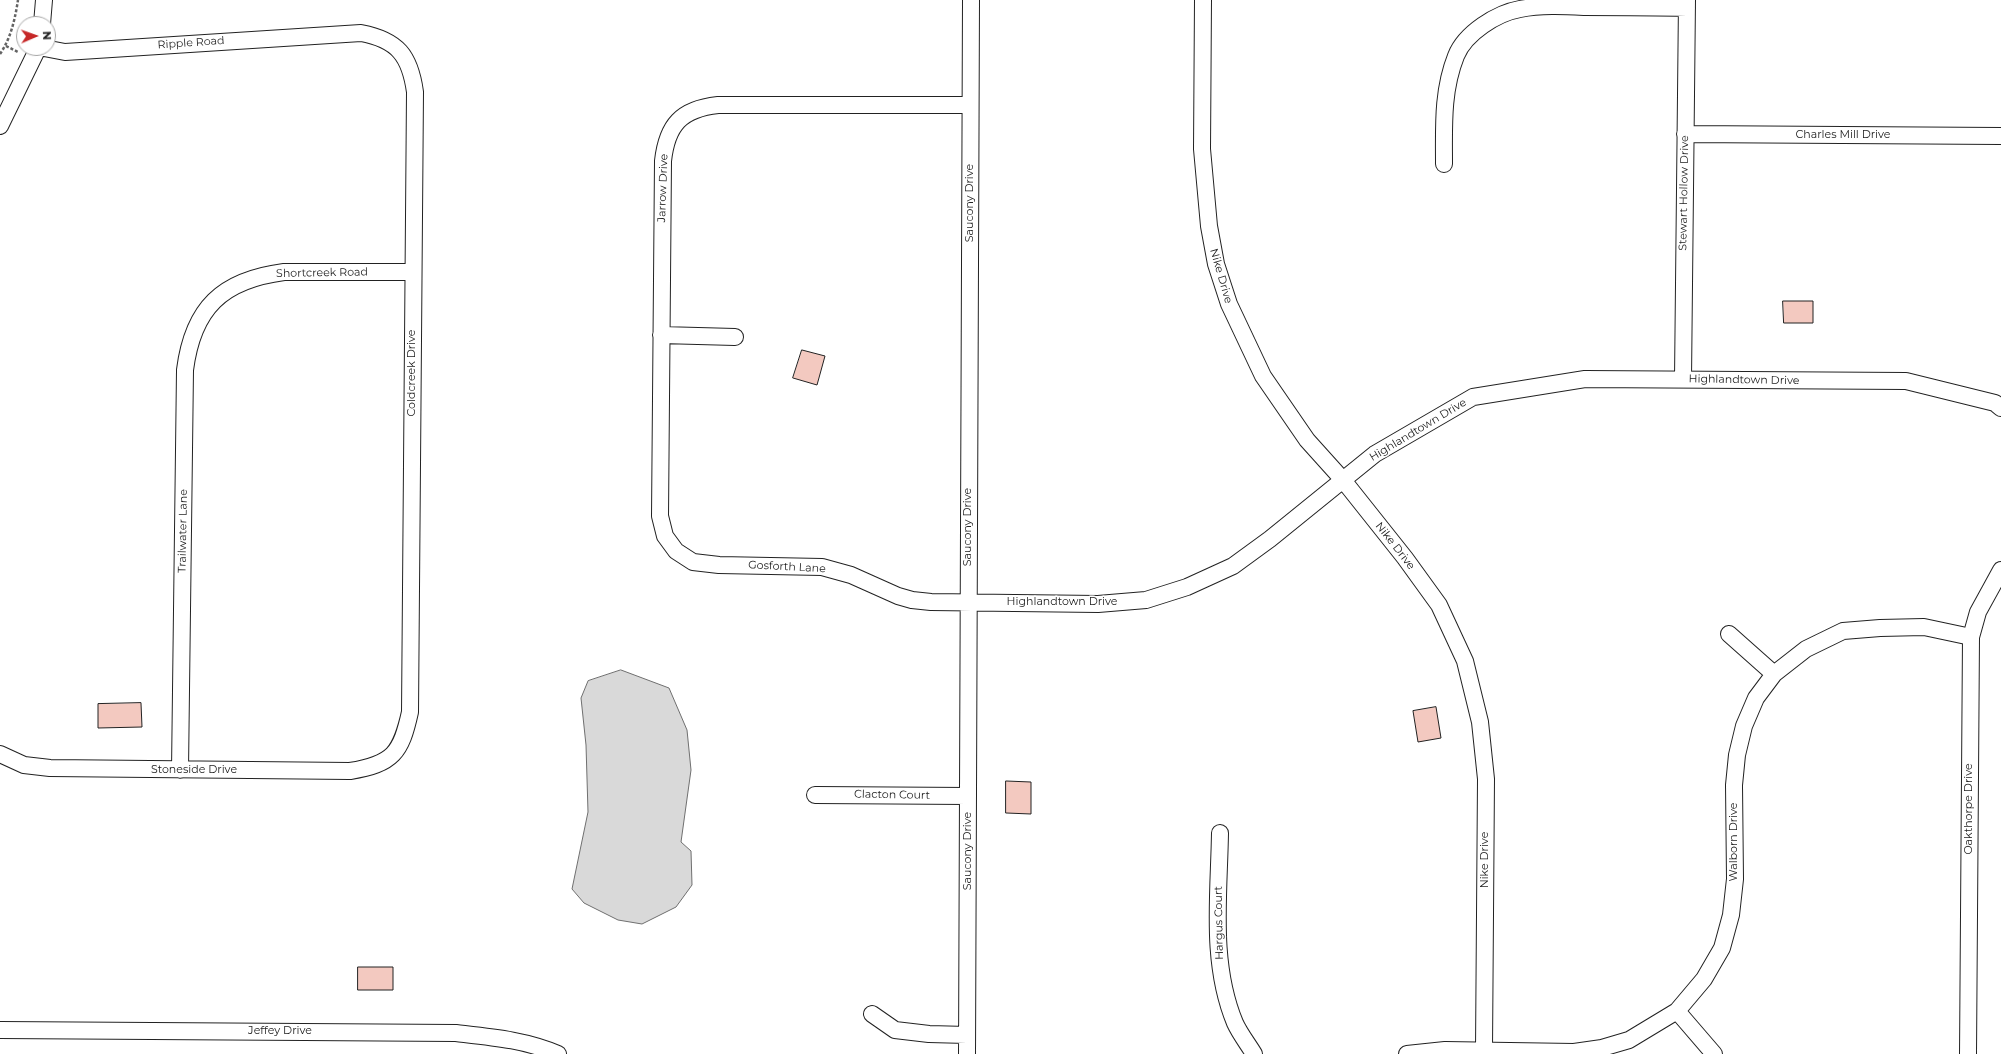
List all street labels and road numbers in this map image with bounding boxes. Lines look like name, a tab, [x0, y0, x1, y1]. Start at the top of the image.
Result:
street label: Ripple Road	[157, 34, 225, 52]
street label: Charles Mill Drive	[1796, 128, 1890, 142]
street label: Stewart Hollow Drive	[1676, 135, 1692, 251]
street label: Jarrow Drive	[655, 153, 671, 223]
street label: Saucony Drive	[963, 164, 977, 242]
street label: Nike Drive	[1207, 247, 1235, 305]
street label: Shortcreek Road	[276, 266, 368, 280]
street label: Coldcreek Drive	[405, 330, 419, 416]
street label: Highlandtown Drive	[1688, 372, 1800, 388]
street label: Highlandtown Drive	[1367, 396, 1469, 464]
street label: Saucony Drive	[961, 488, 975, 566]
street label: Trailwater Lane	[176, 489, 190, 573]
street label: Nike Drive	[1372, 520, 1418, 572]
street label: Gosforth Lane	[748, 558, 826, 576]
street label: Highlandtown Drive	[1007, 595, 1117, 609]
street label: Stoneside Drive	[151, 763, 237, 777]
street label: Oakthorpe Drive	[1962, 763, 1976, 855]
street label: Clacton Court	[854, 788, 930, 802]
street label: Walborn Drive	[1727, 803, 1741, 881]
street label: Saucony Drive	[961, 812, 975, 890]
street label: Nike Drive	[1478, 832, 1492, 888]
street label: Hargus Court	[1212, 886, 1226, 960]
street label: Jeffey Drive	[248, 1024, 312, 1038]

